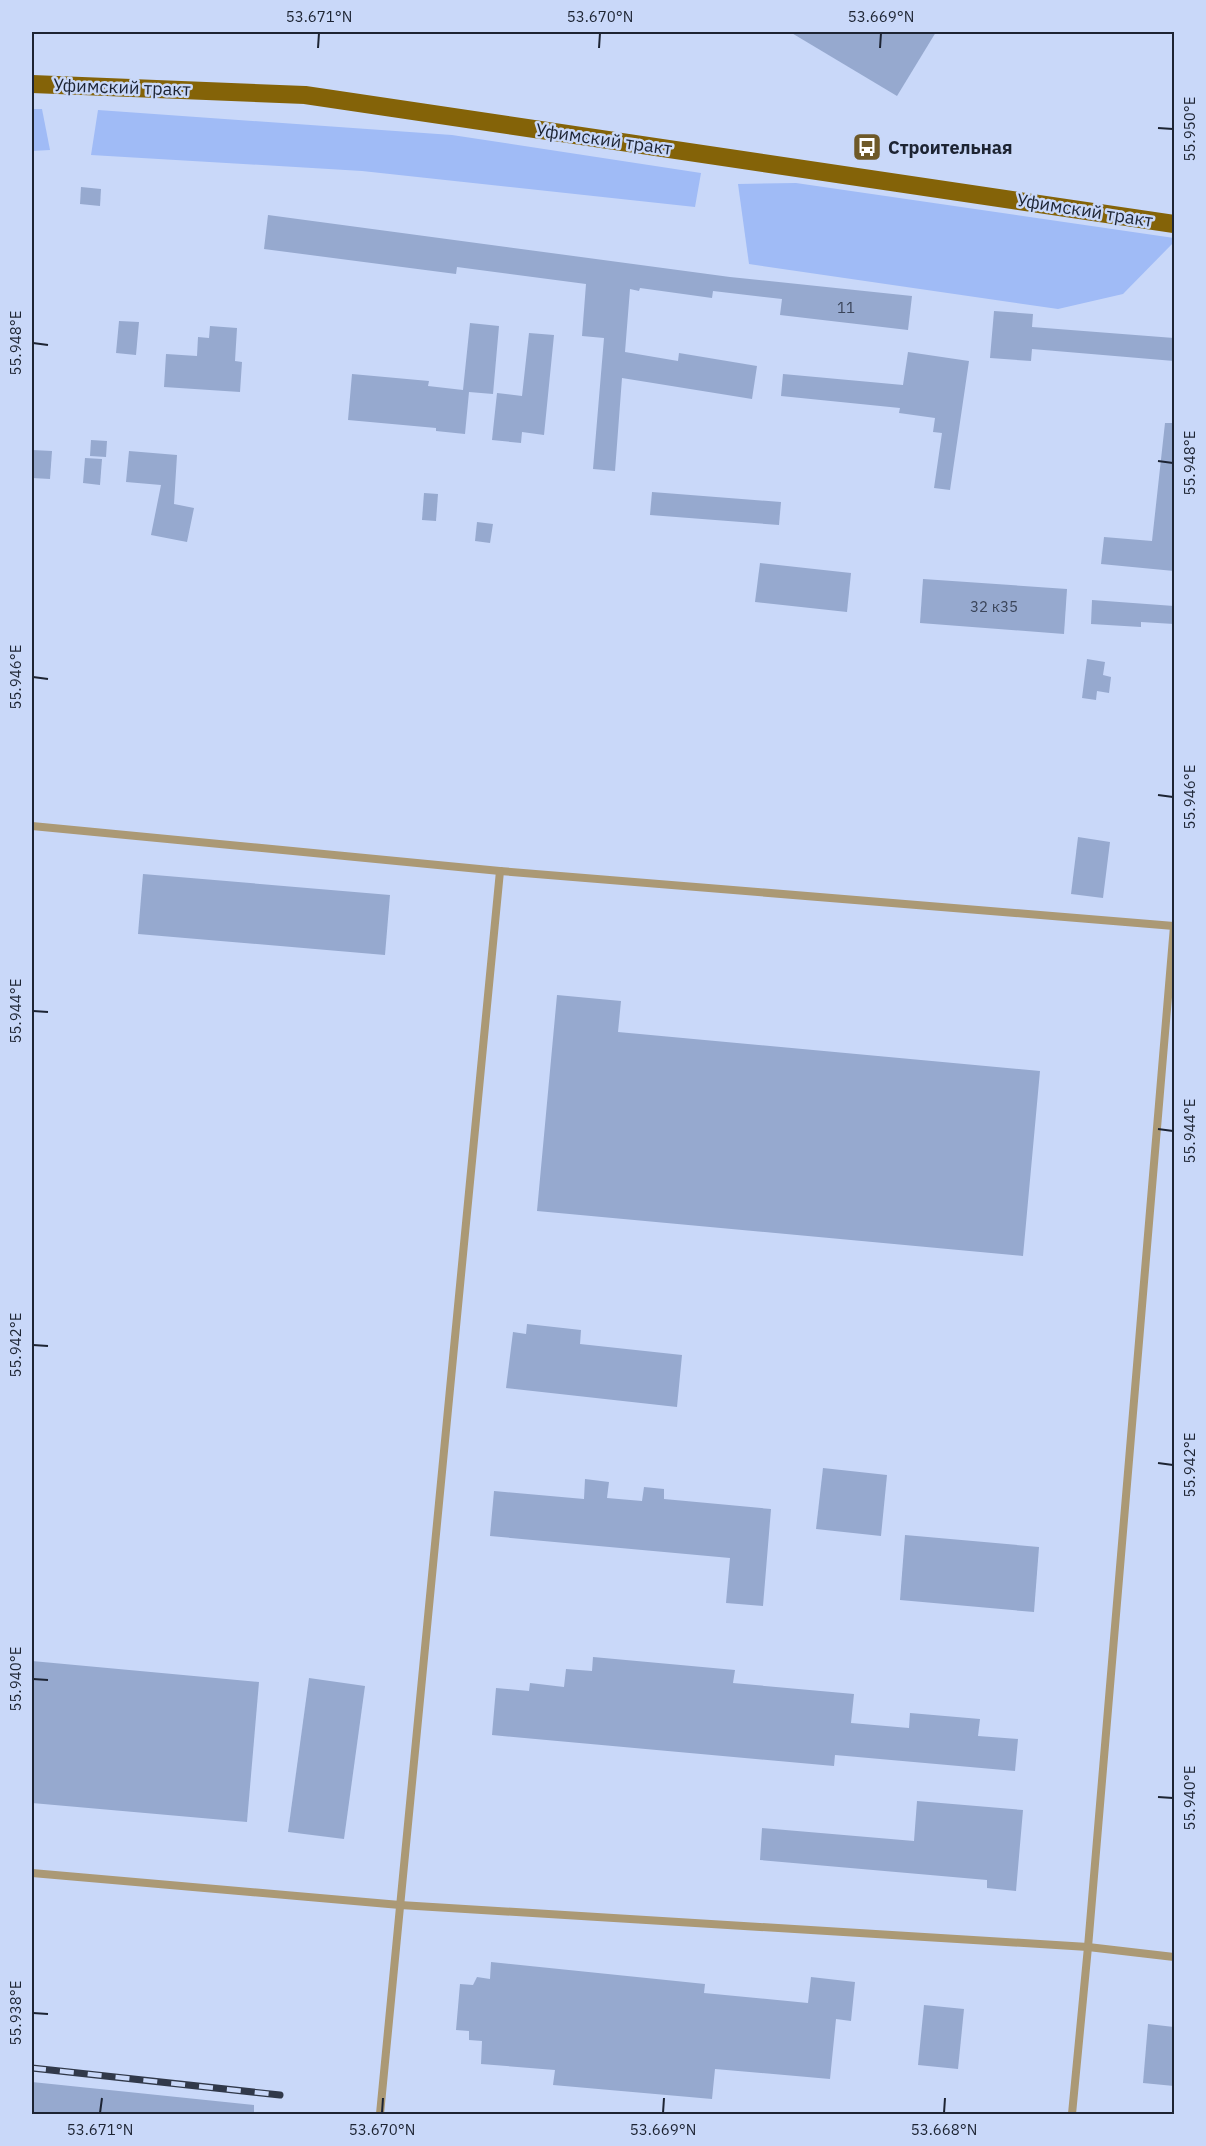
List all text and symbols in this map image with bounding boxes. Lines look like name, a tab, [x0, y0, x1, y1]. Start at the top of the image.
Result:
text: 53.671°N	[286, 7, 352, 26]
text: 53.670°N	[567, 7, 633, 26]
text: 53.669°N	[848, 7, 914, 26]
street label: Уфимский тракт	[53, 73, 192, 101]
text: 55.950°E	[1180, 97, 1199, 161]
street label: Уфимский тракт	[534, 118, 674, 160]
bus stop icon: Строительная	[851, 131, 883, 163]
place label: Строительная	[888, 136, 1012, 159]
street label: Уфимский тракт	[1015, 188, 1155, 232]
house number: 11	[837, 298, 855, 317]
text: 55.948°E	[6, 311, 25, 375]
text: 55.948°E	[1180, 431, 1199, 495]
house number: 32 к35	[970, 597, 1018, 616]
text: 55.946°E	[6, 645, 25, 709]
text: 55.946°E	[1180, 765, 1199, 829]
text: 55.944°E	[6, 979, 25, 1043]
text: 55.944°E	[1180, 1099, 1199, 1163]
text: 55.942°E	[6, 1313, 25, 1377]
text: 55.942°E	[1180, 1433, 1199, 1497]
text: 55.940°E	[6, 1647, 25, 1711]
text: 55.940°E	[1180, 1766, 1199, 1830]
text: 55.938°E	[6, 1981, 25, 2045]
text: 53.671°N	[67, 2120, 133, 2139]
text: 53.670°N	[349, 2120, 415, 2139]
text: 53.669°N	[630, 2120, 696, 2139]
text: 53.668°N	[911, 2120, 977, 2139]

